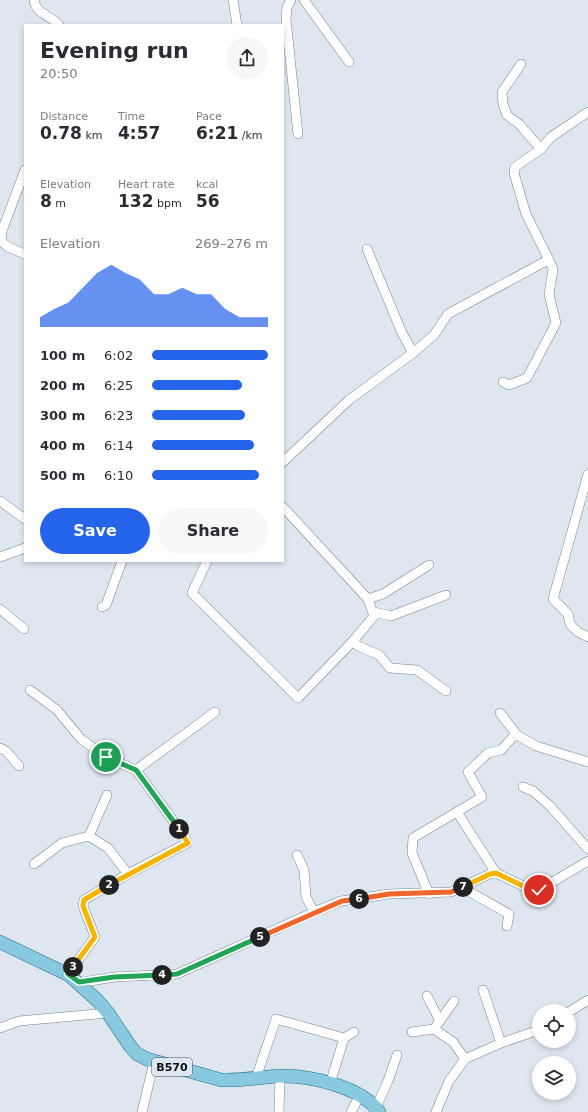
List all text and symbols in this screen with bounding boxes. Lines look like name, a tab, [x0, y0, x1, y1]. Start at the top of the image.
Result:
button: share	[226, 37, 268, 79]
text: Evening run	[40, 38, 189, 63]
text: 20:50	[40, 66, 77, 81]
text: Distance	[40, 110, 88, 123]
text: Time	[118, 110, 145, 123]
text: Pace	[196, 110, 222, 123]
text: 0.78	[40, 123, 82, 143]
text: 4:57	[118, 123, 160, 143]
text: 6:21	[196, 123, 238, 143]
text: km	[82, 129, 103, 142]
text: /km	[238, 129, 263, 142]
text: Elevation	[40, 178, 91, 191]
text: Heart rate	[118, 178, 174, 191]
text: kcal	[196, 178, 218, 191]
text: 8	[40, 191, 52, 211]
text: 132	[118, 191, 154, 211]
text: 56	[196, 191, 220, 211]
text: m	[52, 197, 66, 210]
text: bpm	[154, 197, 182, 210]
text: Elevation	[40, 236, 100, 251]
text: 269–276 m	[195, 236, 268, 251]
text: 100 m	[40, 348, 85, 363]
text: 6:02	[104, 348, 133, 363]
text: 200 m	[40, 378, 85, 393]
text: 6:25	[104, 378, 133, 393]
text: 300 m	[40, 408, 85, 423]
text: 6:23	[104, 408, 133, 423]
text: 400 m	[40, 438, 85, 453]
text: 6:14	[104, 438, 133, 453]
text: 500 m	[40, 468, 85, 483]
text: 6:10	[104, 468, 133, 483]
button: Save	[40, 508, 150, 554]
button: Share	[158, 508, 268, 554]
pin	[89, 740, 123, 774]
icon: arrive	[95, 746, 117, 768]
pin: 1	[169, 819, 189, 839]
text: 1	[175, 822, 183, 835]
pin	[522, 873, 556, 907]
pin: 2	[99, 875, 119, 895]
pin: 7	[453, 877, 473, 897]
text: 2	[105, 878, 113, 891]
icon: check	[528, 879, 550, 901]
text: 7	[459, 880, 467, 893]
pin: 6	[349, 889, 369, 909]
text: 6	[355, 892, 363, 905]
pin: 5	[250, 927, 270, 947]
text: 5	[256, 930, 264, 943]
pin: 3	[63, 957, 83, 977]
text: 3	[69, 960, 77, 973]
pin: 4	[152, 965, 172, 985]
text: 4	[158, 968, 166, 981]
map controls	[532, 1004, 576, 1100]
button: locate	[532, 1004, 576, 1048]
button: layers	[532, 1056, 576, 1100]
road number: B570	[152, 1058, 192, 1076]

